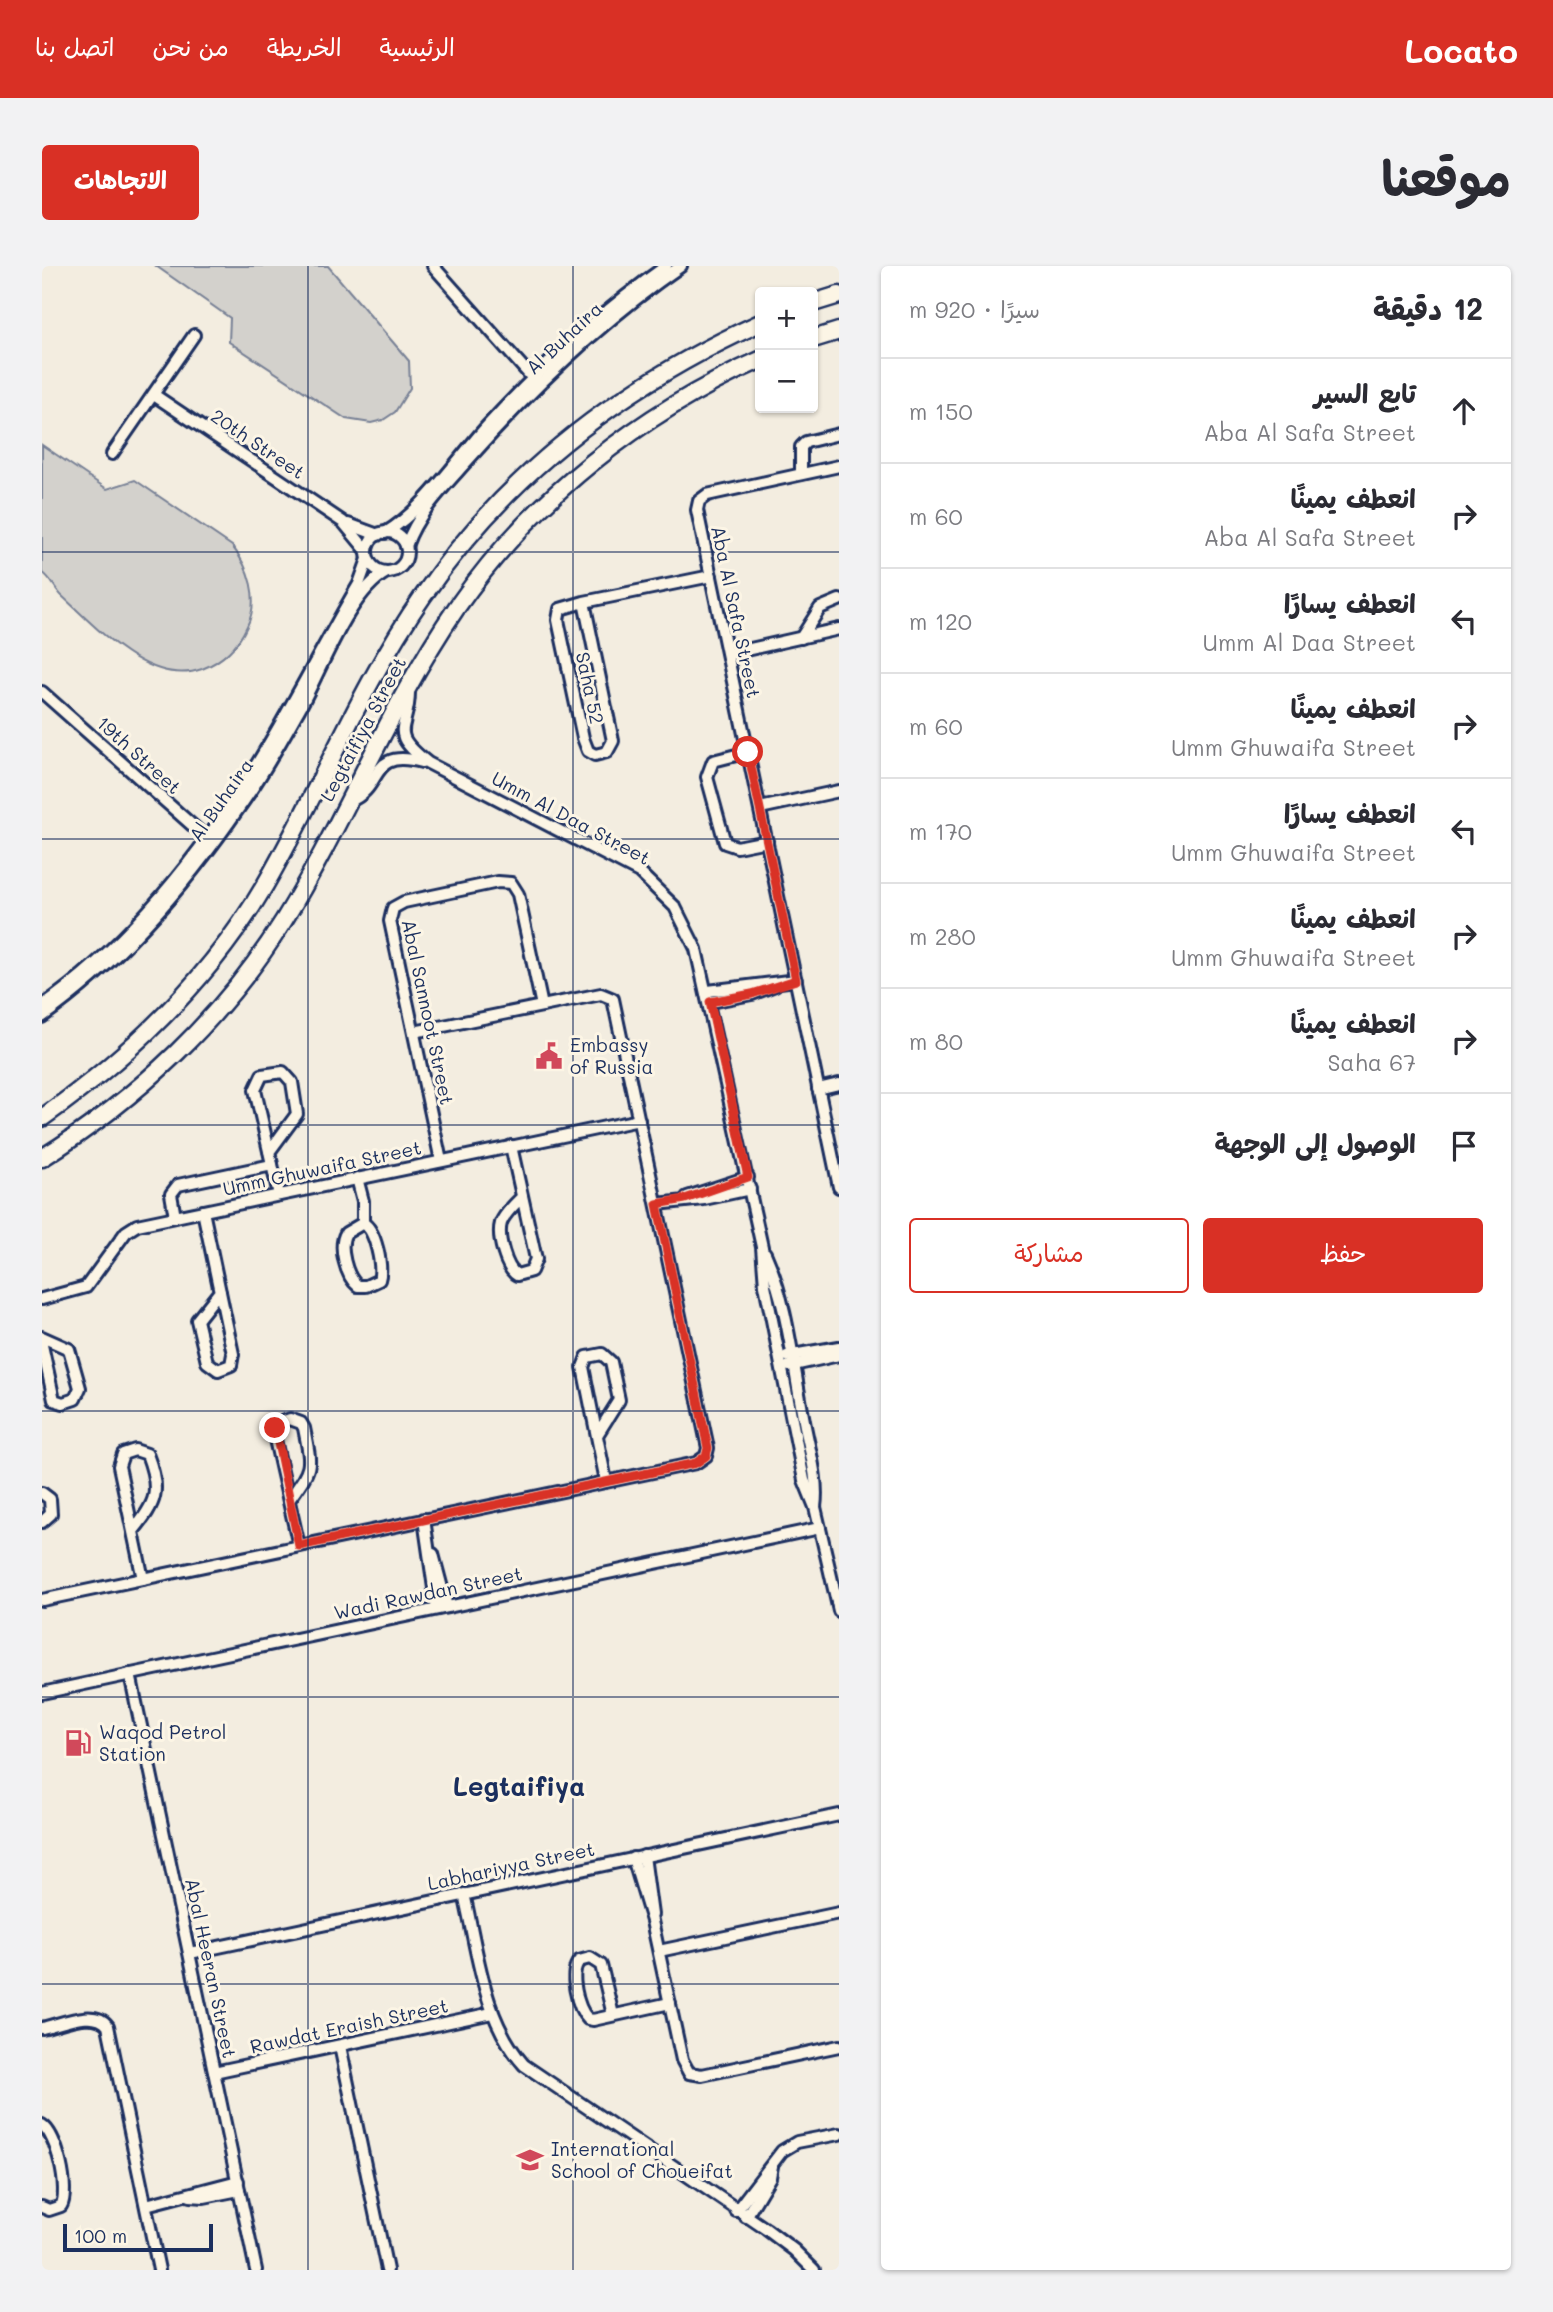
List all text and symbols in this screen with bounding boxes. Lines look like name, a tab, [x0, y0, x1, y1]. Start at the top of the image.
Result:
text: Locato	[1404, 28, 1518, 71]
text: اتصل بنا	[35, 31, 114, 62]
text: من نحن	[152, 31, 229, 62]
text: الخريطة	[267, 31, 342, 62]
text: الرئيسية	[380, 31, 455, 62]
button: الاتجاهات	[42, 145, 199, 220]
text: موقعنا	[1381, 145, 1511, 208]
map controls	[755, 287, 818, 413]
button: +	[755, 287, 818, 350]
text: 12 دقيقة	[1373, 288, 1483, 328]
text: سيرًا · 920 m	[909, 294, 1040, 324]
street label: Al Buhaira	[520, 296, 607, 379]
button: −	[755, 350, 818, 413]
text: تابع السير	[1314, 376, 1416, 410]
icon: ahead	[1445, 392, 1483, 430]
text: 150 m	[909, 396, 973, 426]
street label: 20th Street	[207, 403, 310, 484]
text: Aba Al Safa Street	[1204, 417, 1416, 447]
text: انعطف يمينًا	[1291, 481, 1416, 515]
icon: right	[1445, 497, 1483, 535]
text: 60 m	[909, 501, 963, 531]
text: Aba Al Safa Street	[1204, 522, 1416, 552]
street label: Aba Al Safa Street	[706, 523, 767, 700]
text: انعطف يسارًا	[1284, 586, 1416, 620]
icon: left	[1445, 602, 1483, 640]
text: 120 m	[909, 606, 972, 636]
text: Umm Al Daa Street	[1203, 627, 1416, 657]
street label: Saha 52	[571, 650, 610, 726]
street label: Legtaifiya Street	[314, 652, 411, 805]
text: انعطف يمينًا	[1291, 691, 1416, 725]
icon: right	[1445, 707, 1483, 745]
street label: 19th Street	[92, 710, 187, 799]
text: 60 m	[909, 711, 963, 741]
text: Umm Ghuwaifa Street	[1171, 732, 1416, 762]
route start	[732, 736, 763, 767]
street label: Al Buhaira	[183, 753, 258, 846]
street label: Umm Al Daa Street	[488, 765, 655, 870]
text: انعطف يسارًا	[1284, 796, 1416, 830]
icon: left	[1445, 812, 1483, 850]
text: 170 m	[909, 816, 972, 846]
text: Umm Ghuwaifa Street	[1171, 837, 1416, 867]
text: انعطف يمينًا	[1291, 901, 1416, 935]
street label: Abal Sannoot Street	[397, 917, 460, 1107]
icon: right	[1445, 917, 1483, 955]
text: 280 m	[909, 921, 976, 951]
text: Umm Ghuwaifa Street	[1171, 942, 1416, 972]
text: انعطف يمينًا	[1291, 1006, 1416, 1040]
icon: right	[1445, 1022, 1483, 1060]
text: 80 m	[909, 1026, 963, 1056]
place label: Embassy of Russia	[570, 1032, 653, 1079]
public building icon: Embassy of Russia	[534, 1041, 564, 1071]
text: Saha 67	[1327, 1047, 1416, 1077]
text: الوصول إلى الوجهة	[1214, 1126, 1416, 1160]
icon: arrive	[1445, 1127, 1483, 1165]
street label: Umm Ghuwaifa Street	[220, 1134, 423, 1201]
button: مشاركة	[909, 1218, 1189, 1293]
button: حفظ	[1203, 1218, 1483, 1293]
route end	[259, 1412, 290, 1443]
street label: Wadi Rawdan Street	[331, 1560, 524, 1625]
place label: Waqod Petrol Station	[99, 1719, 226, 1766]
fuel station icon: Waqod Petrol Station	[63, 1728, 93, 1758]
district label: Legtaifiya	[453, 1769, 585, 1803]
street label: Labhariyya Street	[425, 1836, 597, 1895]
street label: Abal Heeran Street	[180, 1876, 243, 2060]
street label: Rawdat Eraish Street	[248, 1992, 450, 2059]
place label: International School of Choueifat	[551, 2136, 733, 2183]
school or university icon: International School of Choueifat	[515, 2145, 545, 2175]
scale bar	[63, 2221, 214, 2253]
text: 100 m	[74, 2223, 127, 2248]

